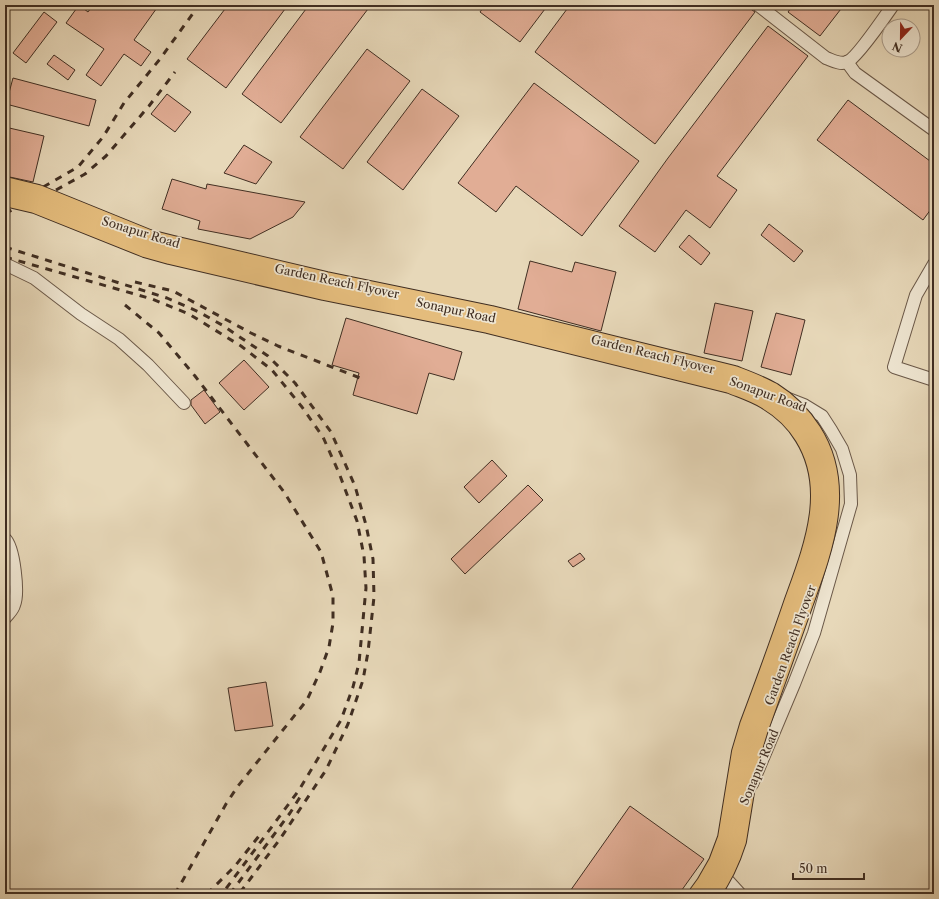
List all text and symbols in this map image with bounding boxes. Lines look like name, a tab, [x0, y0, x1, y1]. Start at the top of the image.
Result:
north arrow	[881, 18, 921, 58]
text: N	[890, 39, 904, 56]
street label: Sonapur Road	[100, 213, 183, 251]
street label: Garden Reach Flyover	[273, 260, 401, 302]
street label: Sonapur Road	[415, 294, 498, 326]
street label: Garden Reach Flyover	[590, 331, 716, 377]
street label: Sonapur Road	[727, 373, 809, 415]
street label: Garden Reach Flyover	[761, 583, 819, 707]
street label: Sonapur Road	[736, 726, 782, 807]
scale bar	[793, 855, 864, 881]
text: 50 m	[799, 861, 828, 876]

